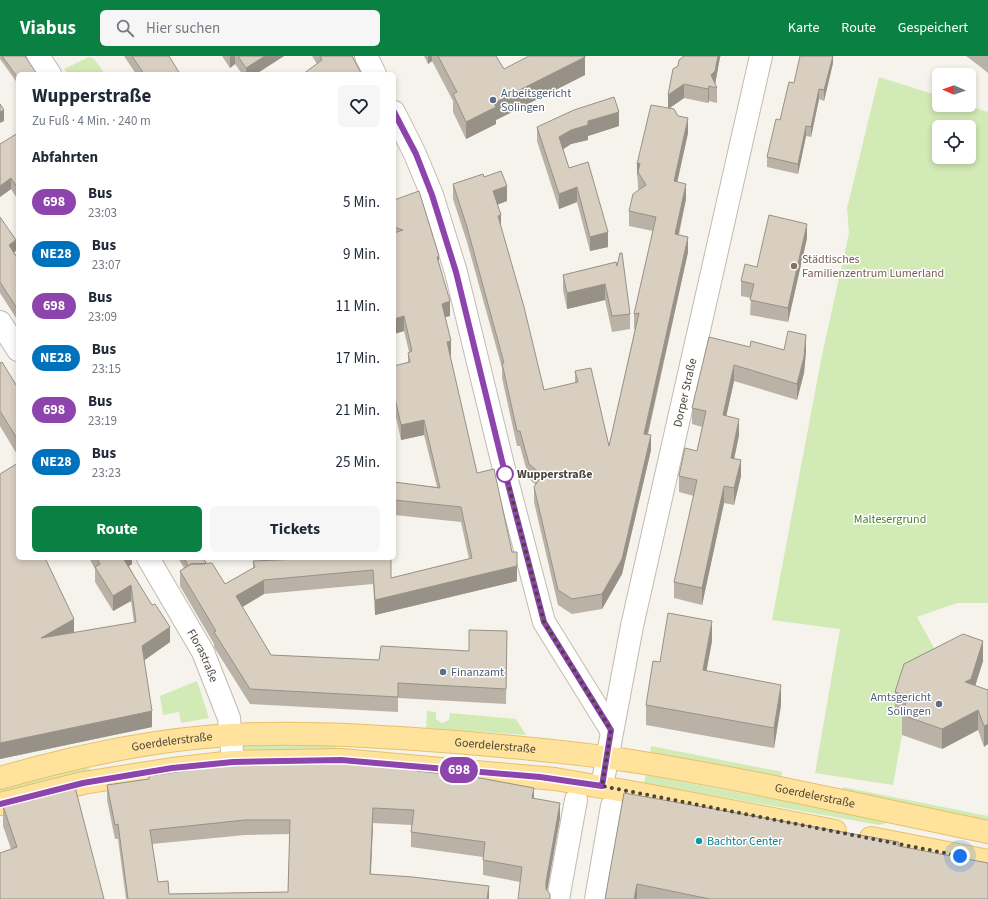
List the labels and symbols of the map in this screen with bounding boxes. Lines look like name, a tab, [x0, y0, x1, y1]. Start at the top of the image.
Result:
north arrow	[932, 68, 976, 112]
place label: Arbeitsgericht Solingen	[501, 85, 571, 116]
marker: Arbeitsgericht Solingen	[488, 95, 498, 105]
place label: Städtisches Familienzentrum Lumerland	[802, 251, 944, 282]
marker: Städtisches Familienzentrum Lumerland	[789, 261, 799, 271]
street label: Dorper Straße	[669, 356, 701, 429]
marker: Wupperstraße	[496, 465, 514, 483]
place label: Wupperstraße	[517, 466, 592, 483]
park label: Maltesergrund	[854, 511, 926, 528]
street label: Florastraße	[183, 626, 223, 685]
place label: Finanzamt	[451, 664, 504, 681]
marker: Finanzamt	[438, 667, 448, 677]
place label: Amtsgericht Solingen	[871, 689, 931, 720]
marker: Amtsgericht Solingen	[934, 699, 944, 709]
street label: Goerdelerstraße	[130, 728, 213, 755]
street label: Goerdelerstraße	[454, 734, 537, 758]
line badge: 698	[436, 757, 482, 783]
street label: Goerdelerstraße	[773, 779, 857, 812]
place label: Bachtor Center	[707, 833, 783, 850]
marker: Bachtor Center	[694, 836, 704, 846]
your location	[950, 846, 970, 866]

